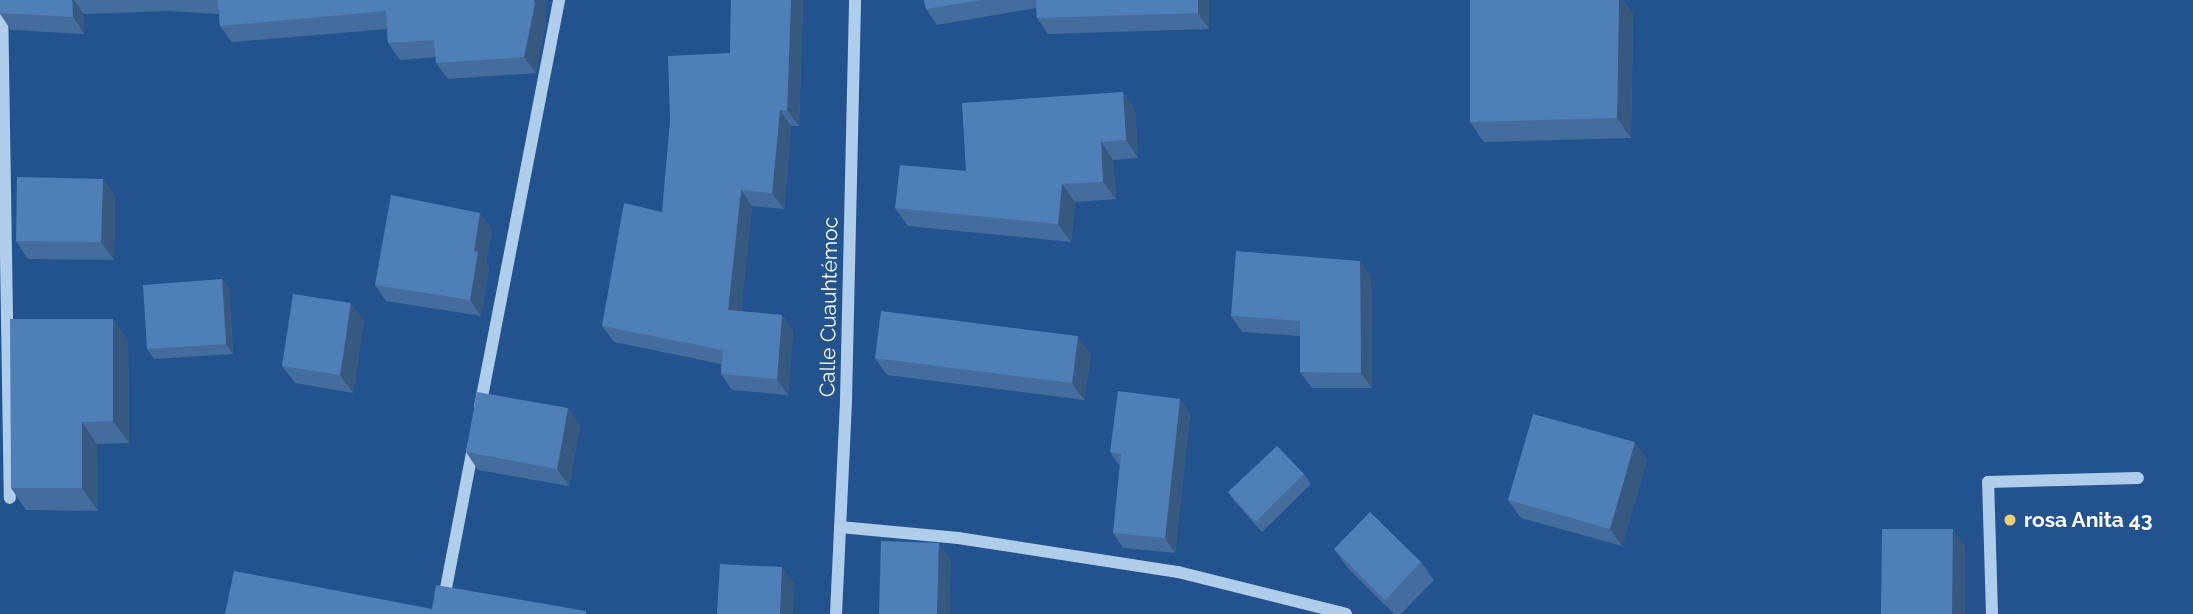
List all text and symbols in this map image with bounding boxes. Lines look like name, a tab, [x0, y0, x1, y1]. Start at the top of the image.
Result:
street label: Calle Cuauhtémoc	[815, 217, 843, 397]
place label: rosa Anita 43	[2024, 507, 2153, 533]
marker: rosa Anita 43	[2002, 512, 2018, 528]

